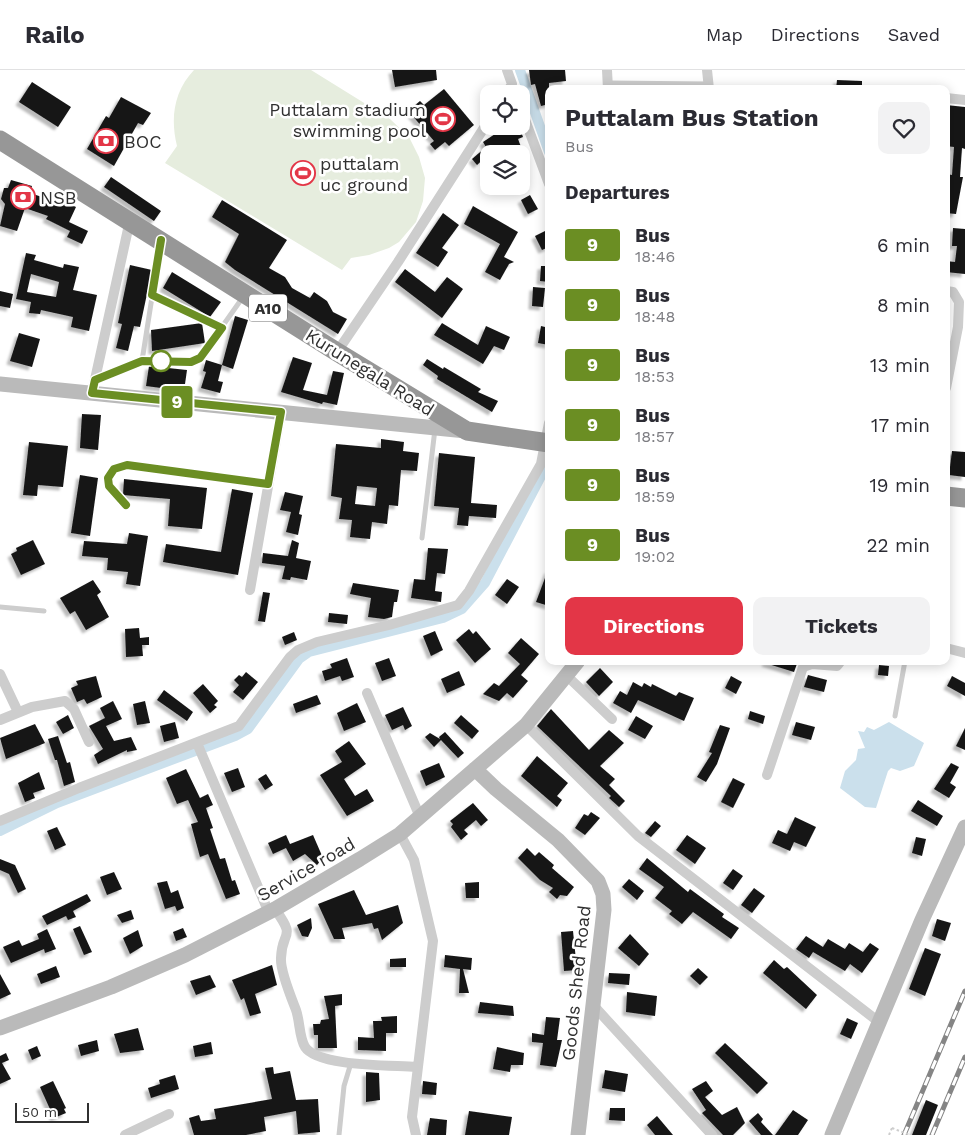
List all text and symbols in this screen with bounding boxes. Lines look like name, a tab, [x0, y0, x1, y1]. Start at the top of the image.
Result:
text: Railo	[25, 21, 85, 49]
text: Map	[706, 24, 743, 45]
text: Directions	[771, 24, 860, 45]
text: Saved	[888, 24, 940, 45]
map controls	[480, 85, 530, 195]
button: locate	[480, 85, 530, 135]
place label: Puttalam stadium swimming pool	[269, 99, 426, 141]
button: heart	[878, 102, 930, 154]
text: Puttalam Bus Station	[565, 104, 819, 132]
sports icon: Puttalam stadium swimming pool	[430, 106, 456, 132]
bank icon: BOC	[93, 128, 119, 154]
place label: BOC	[124, 131, 162, 152]
text: Bus	[565, 137, 594, 156]
button: layers	[480, 145, 530, 195]
place label: puttalam uc ground	[320, 153, 408, 195]
sports icon: puttalam uc ground	[290, 160, 316, 186]
text: Departures	[565, 181, 670, 204]
bank icon: NSB	[10, 184, 36, 210]
place label: NSB	[40, 187, 77, 208]
text: Bus	[635, 224, 670, 247]
text: 9	[587, 234, 598, 255]
text: 6 min	[877, 234, 930, 257]
text: 18:46	[635, 247, 675, 266]
text: Bus	[635, 284, 670, 307]
road number: A10	[249, 294, 287, 322]
text: 9	[587, 294, 598, 315]
text: 8 min	[877, 294, 930, 317]
text: 18:48	[635, 307, 675, 326]
street label: Kurunegala Road	[302, 324, 438, 420]
text: Bus	[635, 344, 670, 367]
unlabelled marker	[150, 350, 172, 372]
text: 9	[587, 354, 598, 375]
text: 13 min	[870, 354, 930, 377]
text: 18:53	[635, 367, 674, 386]
line badge: 9	[161, 386, 193, 418]
text: 9	[171, 391, 183, 412]
text: Bus	[635, 404, 670, 427]
text: 9	[587, 414, 598, 435]
text: 17 min	[871, 414, 930, 437]
text: 18:57	[635, 427, 674, 446]
text: Bus	[635, 464, 670, 487]
text: 9	[587, 474, 598, 495]
text: 19 min	[869, 474, 930, 497]
text: 18:59	[635, 487, 675, 506]
text: Bus	[635, 524, 670, 547]
text: 9	[587, 534, 598, 555]
text: 22 min	[866, 534, 930, 557]
text: 19:02	[635, 547, 675, 566]
button: Directions	[565, 597, 743, 655]
button: Tickets	[753, 597, 930, 655]
street label: Service road	[253, 833, 359, 905]
street label: Goods Shed Road	[557, 904, 595, 1062]
scale bar	[15, 1100, 89, 1123]
text: 50 m	[22, 1104, 57, 1120]

